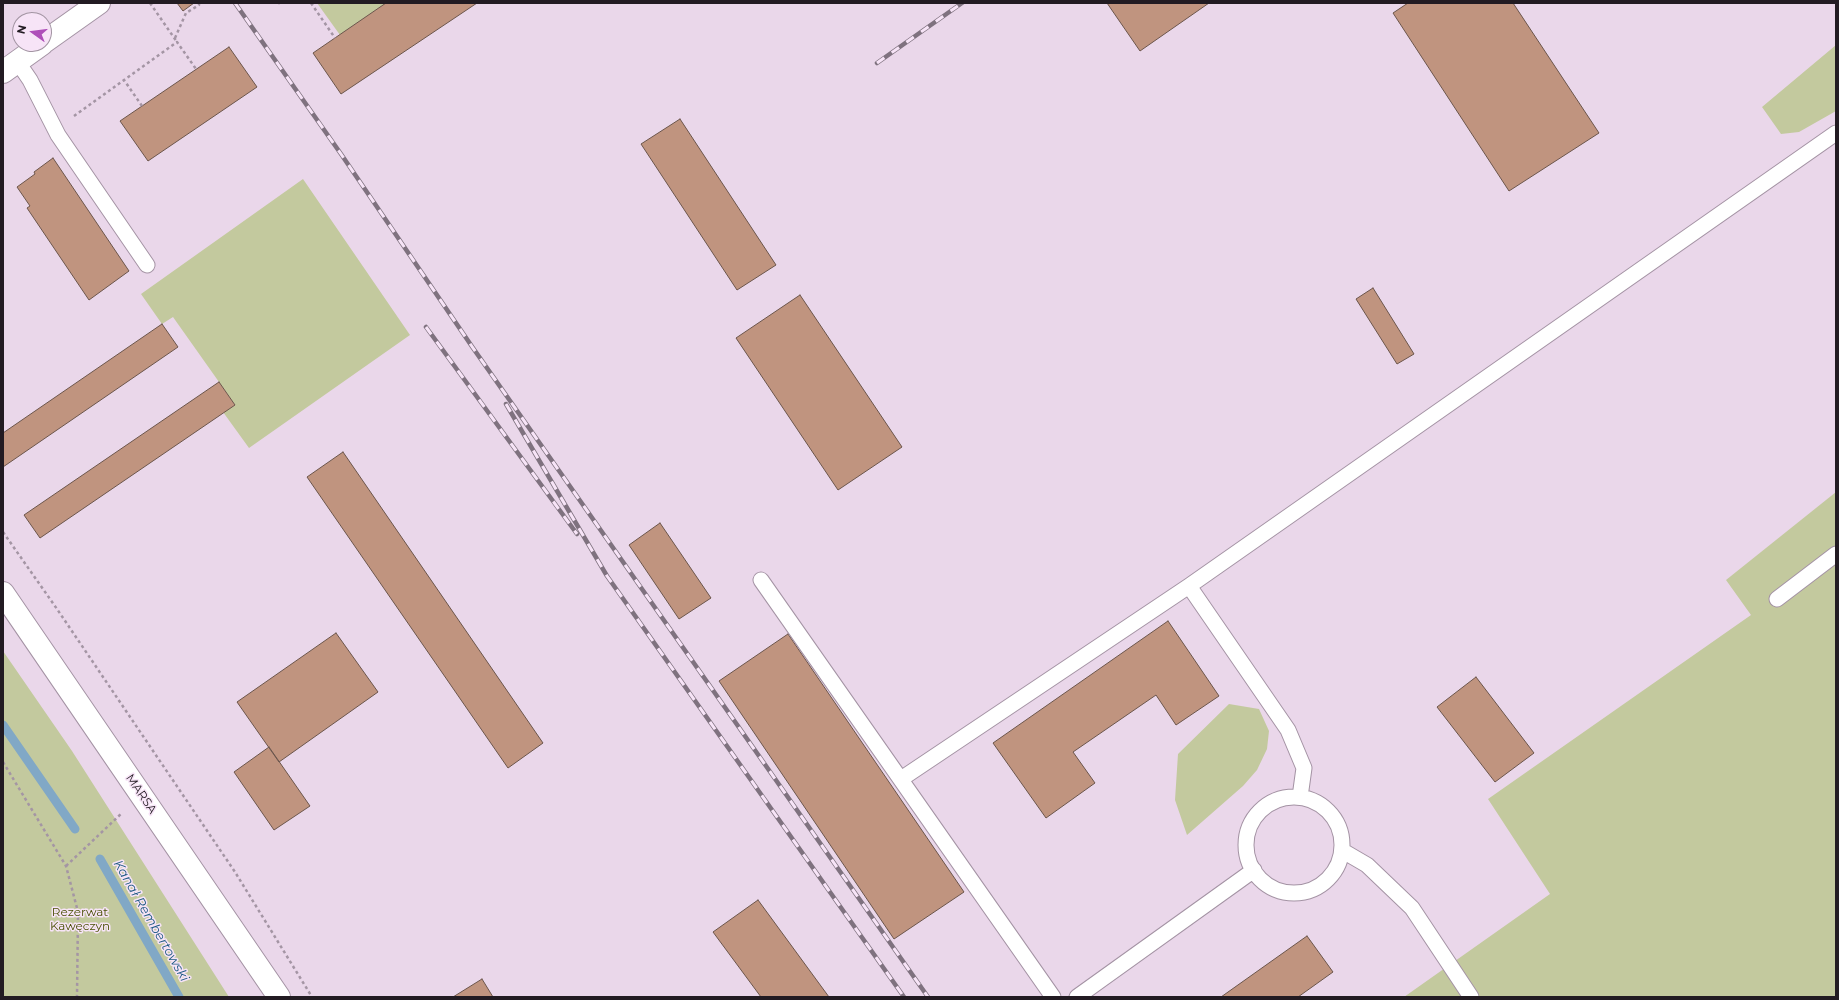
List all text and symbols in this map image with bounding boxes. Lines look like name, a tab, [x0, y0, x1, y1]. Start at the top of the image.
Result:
north arrow	[12, 12, 52, 52]
text: N	[13, 23, 29, 35]
street label: MARSA	[123, 771, 159, 817]
water label: Kanał Rembertowski	[110, 857, 192, 985]
park label: Rezerwat Kawęczyn	[50, 905, 110, 933]

